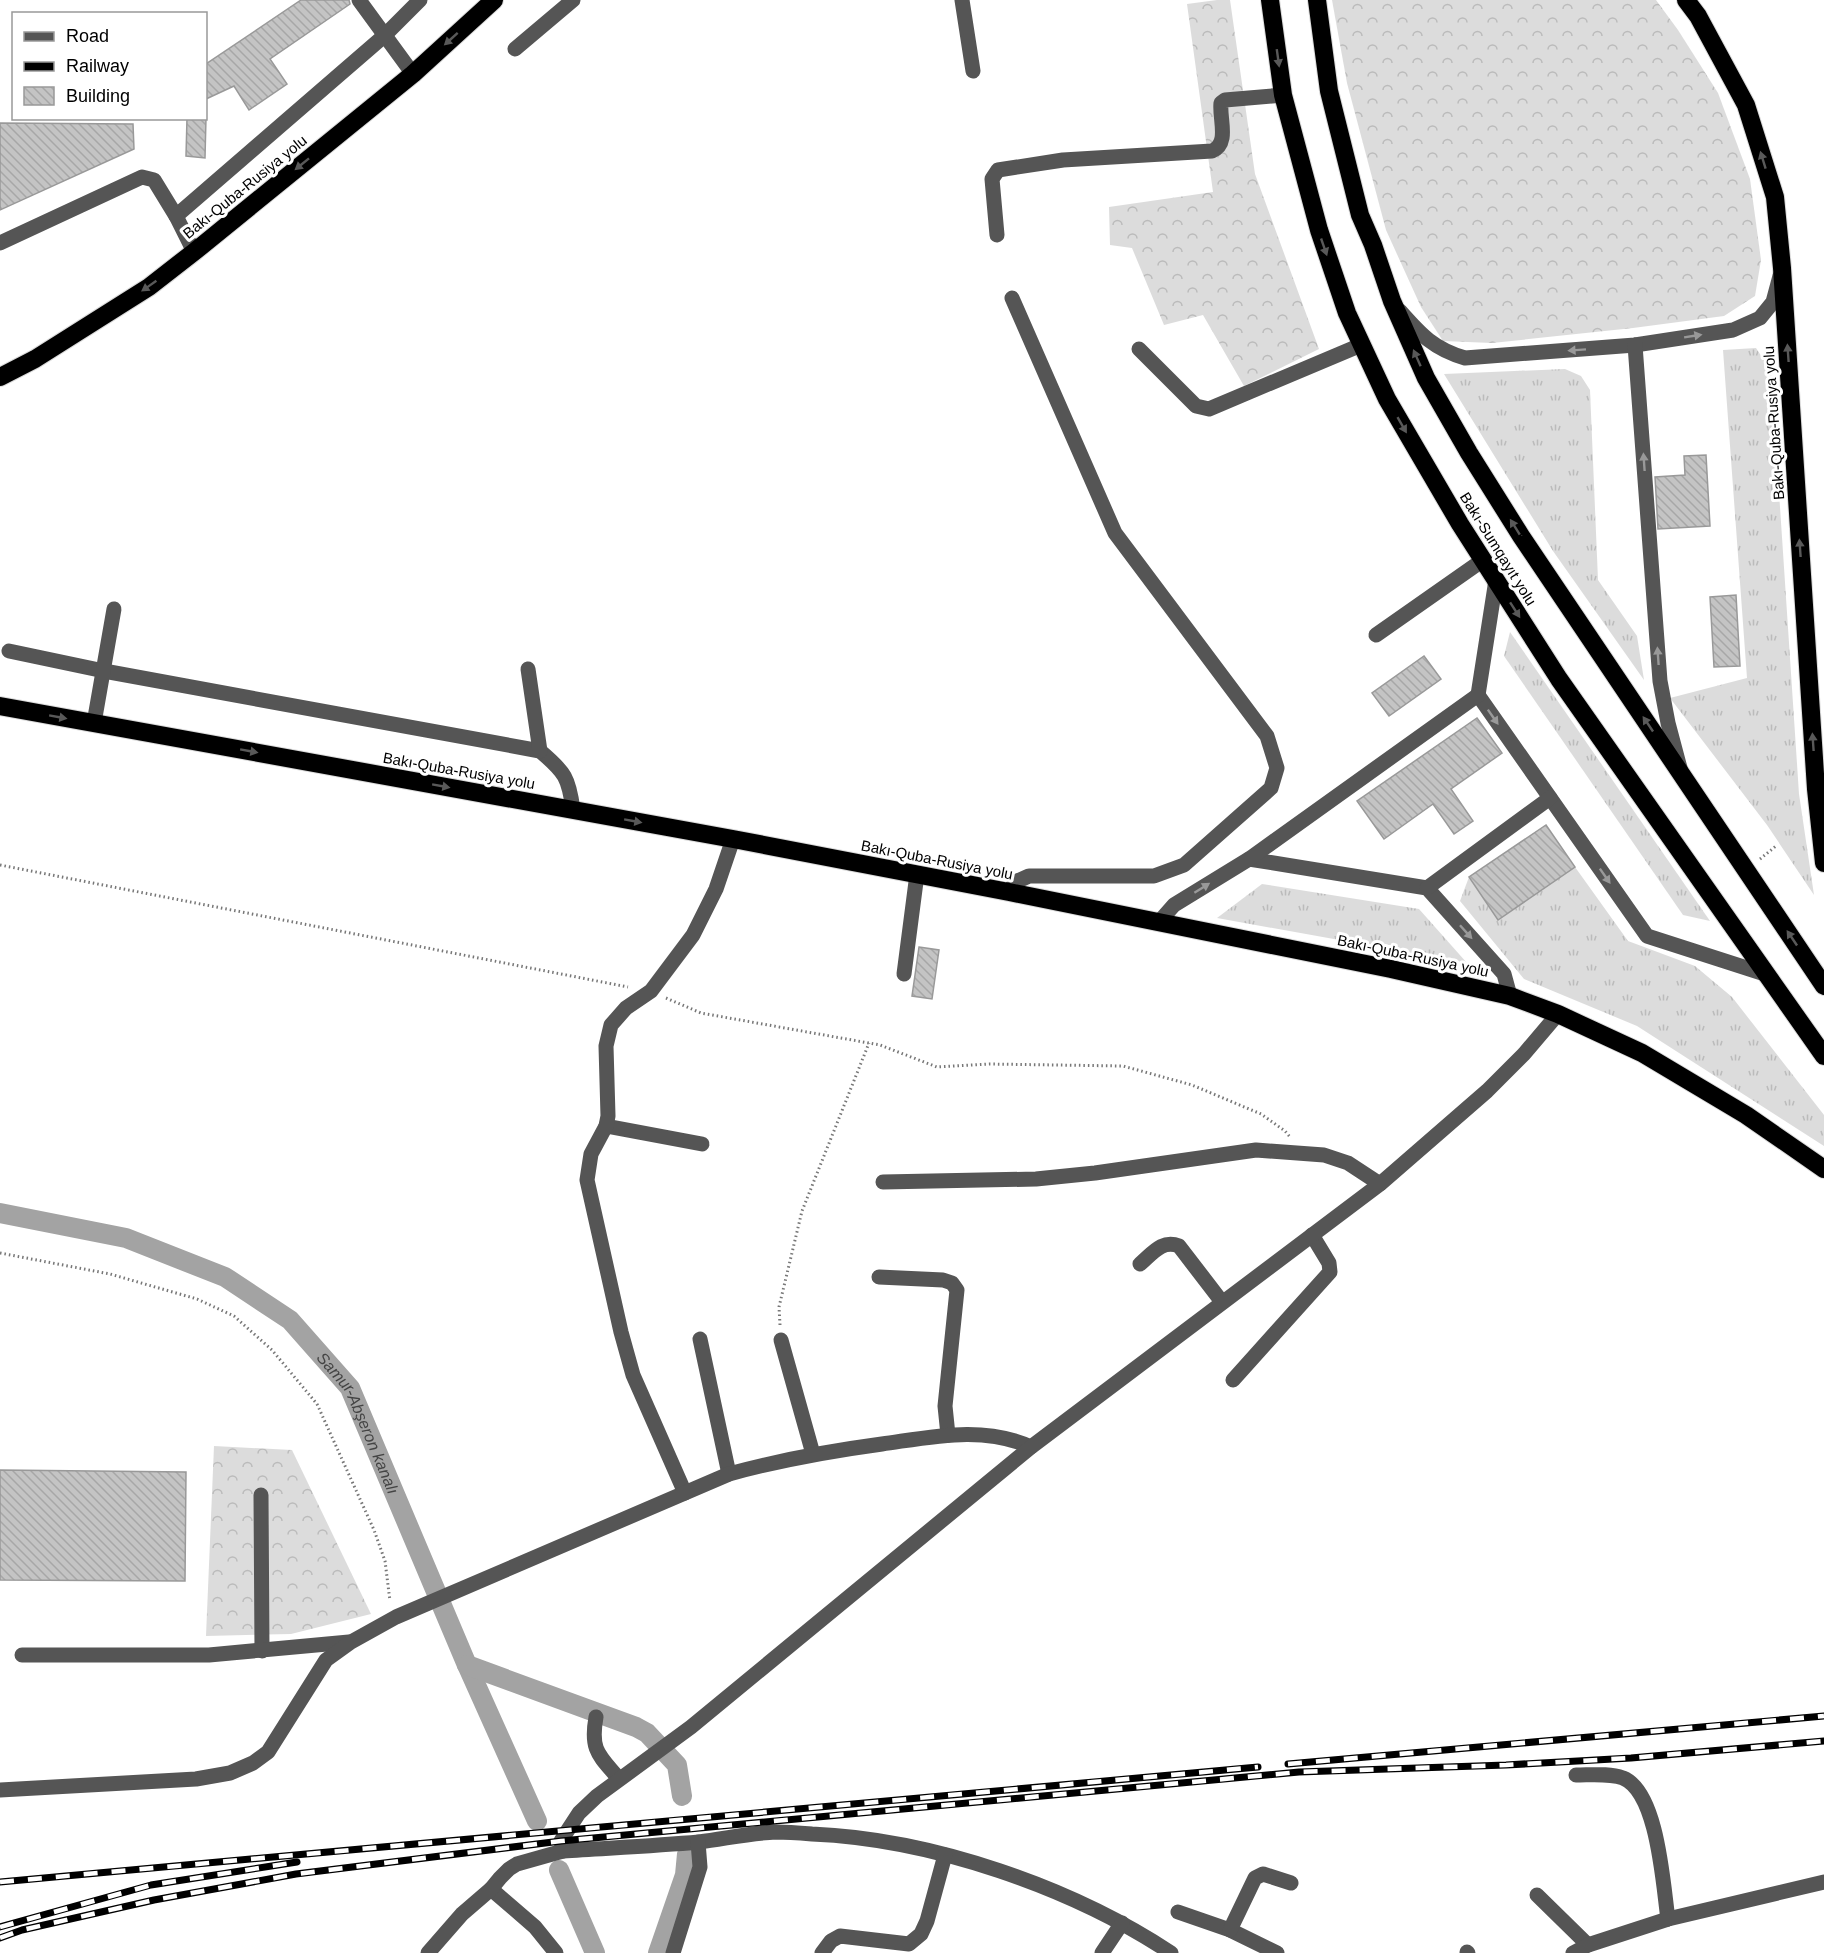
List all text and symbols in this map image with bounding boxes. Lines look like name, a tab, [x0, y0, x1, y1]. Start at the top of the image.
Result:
legend	[12, 12, 207, 120]
text: Road	[66, 26, 109, 46]
one-way arrow	[444, 32, 459, 45]
one-way arrow	[1274, 49, 1283, 68]
text: Railway	[66, 56, 129, 76]
text: Building	[66, 86, 130, 106]
street label: Bakı-Quba-Rusiya yolu	[179, 131, 310, 242]
one-way arrow	[1758, 151, 1767, 169]
one-way arrow	[294, 158, 310, 171]
one-way arrow	[1320, 238, 1330, 256]
one-way arrow	[142, 280, 158, 292]
one-way arrow	[1683, 332, 1702, 341]
one-way arrow	[1783, 343, 1792, 362]
one-way arrow	[1567, 345, 1586, 355]
street label: Bakı-Quba-Rusiya yolu	[1760, 346, 1787, 501]
one-way arrow	[1413, 350, 1422, 367]
one-way arrow	[1397, 417, 1408, 433]
one-way arrow	[1639, 452, 1648, 471]
street label: Bakı-Sumqayıt yolu	[1457, 489, 1540, 608]
one-way arrow	[1510, 519, 1521, 535]
one-way arrow	[1796, 538, 1805, 557]
one-way arrow	[1509, 602, 1520, 618]
one-way arrow	[1654, 646, 1663, 665]
one-way arrow	[1487, 708, 1499, 724]
one-way arrow	[48, 713, 67, 722]
one-way arrow	[1642, 715, 1653, 732]
one-way arrow	[1808, 733, 1817, 752]
one-way arrow	[240, 747, 259, 756]
street label: Bakı-Quba-Rusiya yolu	[382, 749, 537, 792]
one-way arrow	[432, 782, 451, 791]
one-way arrow	[624, 817, 643, 826]
street label: Bakı-Quba-Rusiya yolu	[860, 836, 1014, 883]
one-way arrow	[1599, 868, 1611, 884]
one-way arrow	[1194, 882, 1210, 893]
one-way arrow	[1459, 924, 1472, 939]
one-way arrow	[1786, 929, 1797, 946]
street label: Bakı-Quba-Rusiya yolu	[1336, 931, 1490, 980]
water label: Samur-Abşeron kanalı	[313, 1349, 402, 1497]

